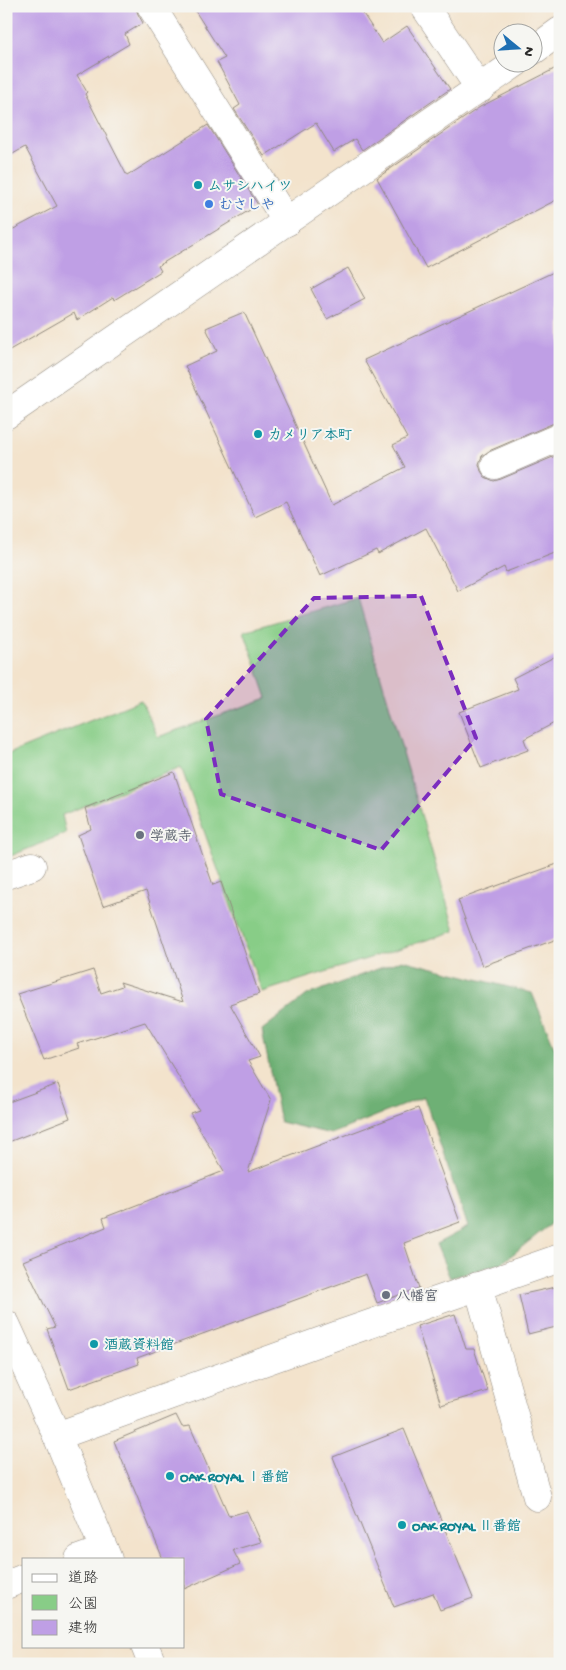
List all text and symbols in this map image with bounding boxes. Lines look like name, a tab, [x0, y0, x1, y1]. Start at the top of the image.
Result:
north arrow	[494, 22, 544, 72]
text: N	[518, 44, 537, 58]
marker: ムサシハイツ	[192, 179, 204, 191]
place label: ムサシハイツ	[208, 179, 292, 196]
marker: むさしや	[203, 198, 215, 210]
place label: むさしや	[219, 198, 275, 215]
marker: カメリア本町	[252, 428, 264, 440]
place label: カメリア本町	[268, 428, 352, 445]
marker: 学蔵寺	[134, 829, 146, 841]
place label: 学蔵寺	[150, 829, 192, 846]
marker: 八幡宮	[380, 1289, 392, 1301]
place label: 八幡宮	[396, 1289, 438, 1306]
place label: 酒蔵資料館	[104, 1337, 174, 1355]
marker: 酒蔵資料館	[88, 1338, 100, 1350]
place label: OAK ROYAL Ⅰ番館	[180, 1469, 289, 1487]
marker: OAK ROYAL Ⅰ番館	[164, 1470, 176, 1482]
place label: OAK ROYAL Ⅱ番館	[412, 1518, 521, 1536]
marker: OAK ROYAL Ⅱ番館	[396, 1519, 408, 1531]
legend	[22, 1558, 185, 1648]
text: 道路	[68, 1570, 98, 1588]
text: 公園	[68, 1596, 98, 1614]
text: 建物	[68, 1620, 98, 1638]

